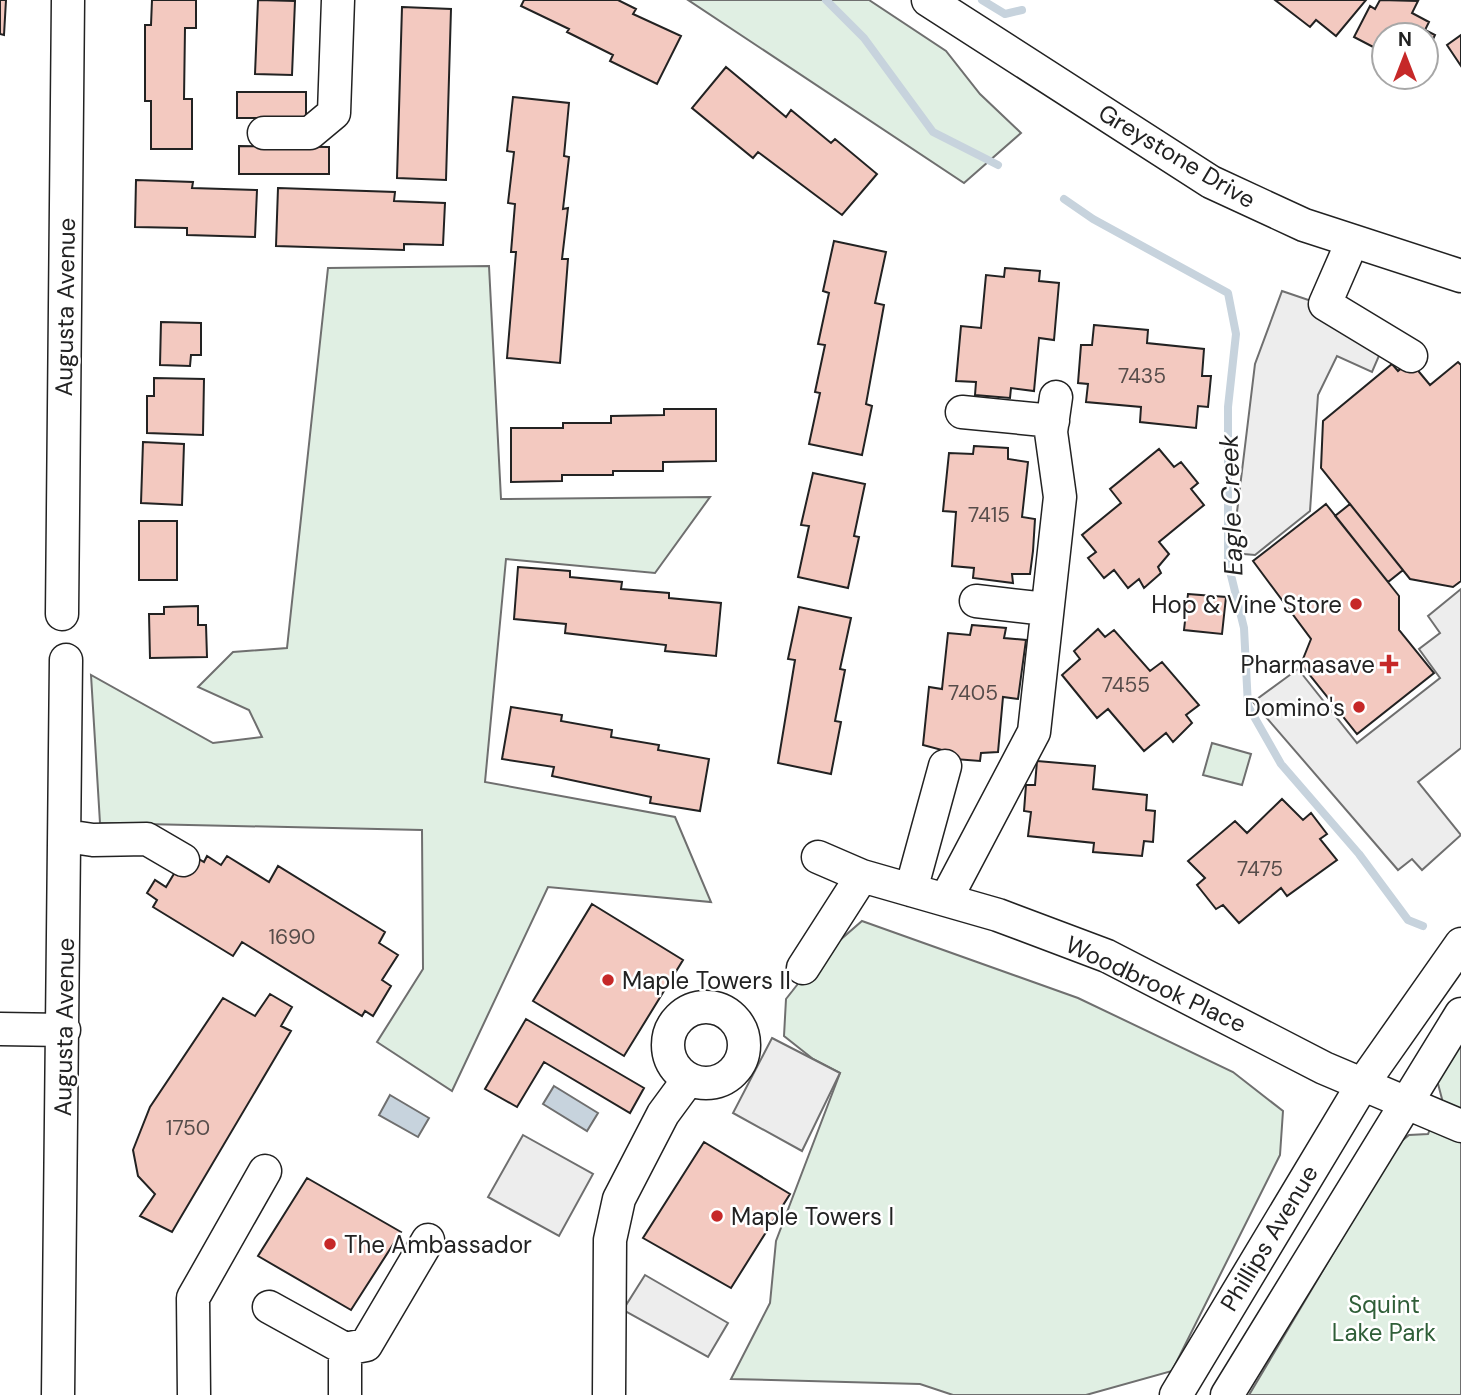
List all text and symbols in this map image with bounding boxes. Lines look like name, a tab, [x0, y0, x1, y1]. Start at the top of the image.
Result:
north arrow	[1370, 21, 1440, 91]
text: N	[1398, 27, 1412, 52]
street label: Greystone Drive	[1093, 97, 1261, 215]
street label: Augusta Avenue	[48, 217, 82, 397]
house number: 7435	[1118, 362, 1166, 390]
water label: Eagle Creek	[1212, 433, 1250, 576]
house number: 7415	[968, 501, 1010, 529]
place label: Hop & Vine Store	[1151, 589, 1342, 620]
marker: Hop & Vine Store	[1348, 596, 1364, 612]
place label: Pharmasave	[1241, 649, 1375, 680]
marker: Pharmasave	[1381, 656, 1397, 672]
house number: 7455	[1102, 671, 1150, 699]
house number: 7405	[948, 679, 998, 707]
place label: Domino's	[1244, 692, 1345, 723]
marker: Domino's	[1351, 699, 1367, 715]
house number: 7475	[1237, 855, 1283, 883]
house number: 1690	[269, 923, 315, 951]
street label: Woodbrook Place	[1061, 929, 1251, 1039]
street label: Augusta Avenue	[47, 937, 81, 1117]
place label: Maple Towers II	[622, 965, 791, 996]
marker: Maple Towers II	[600, 972, 616, 988]
house number: 1750	[166, 1114, 210, 1142]
street label: Phillips Avenue	[1213, 1159, 1325, 1317]
place label: Maple Towers I	[731, 1201, 894, 1232]
marker: Maple Towers I	[709, 1208, 725, 1224]
place label: The Ambassador	[344, 1229, 532, 1260]
marker: The Ambassador	[322, 1236, 338, 1252]
park label: Squint Lake Park	[1332, 1289, 1436, 1348]

